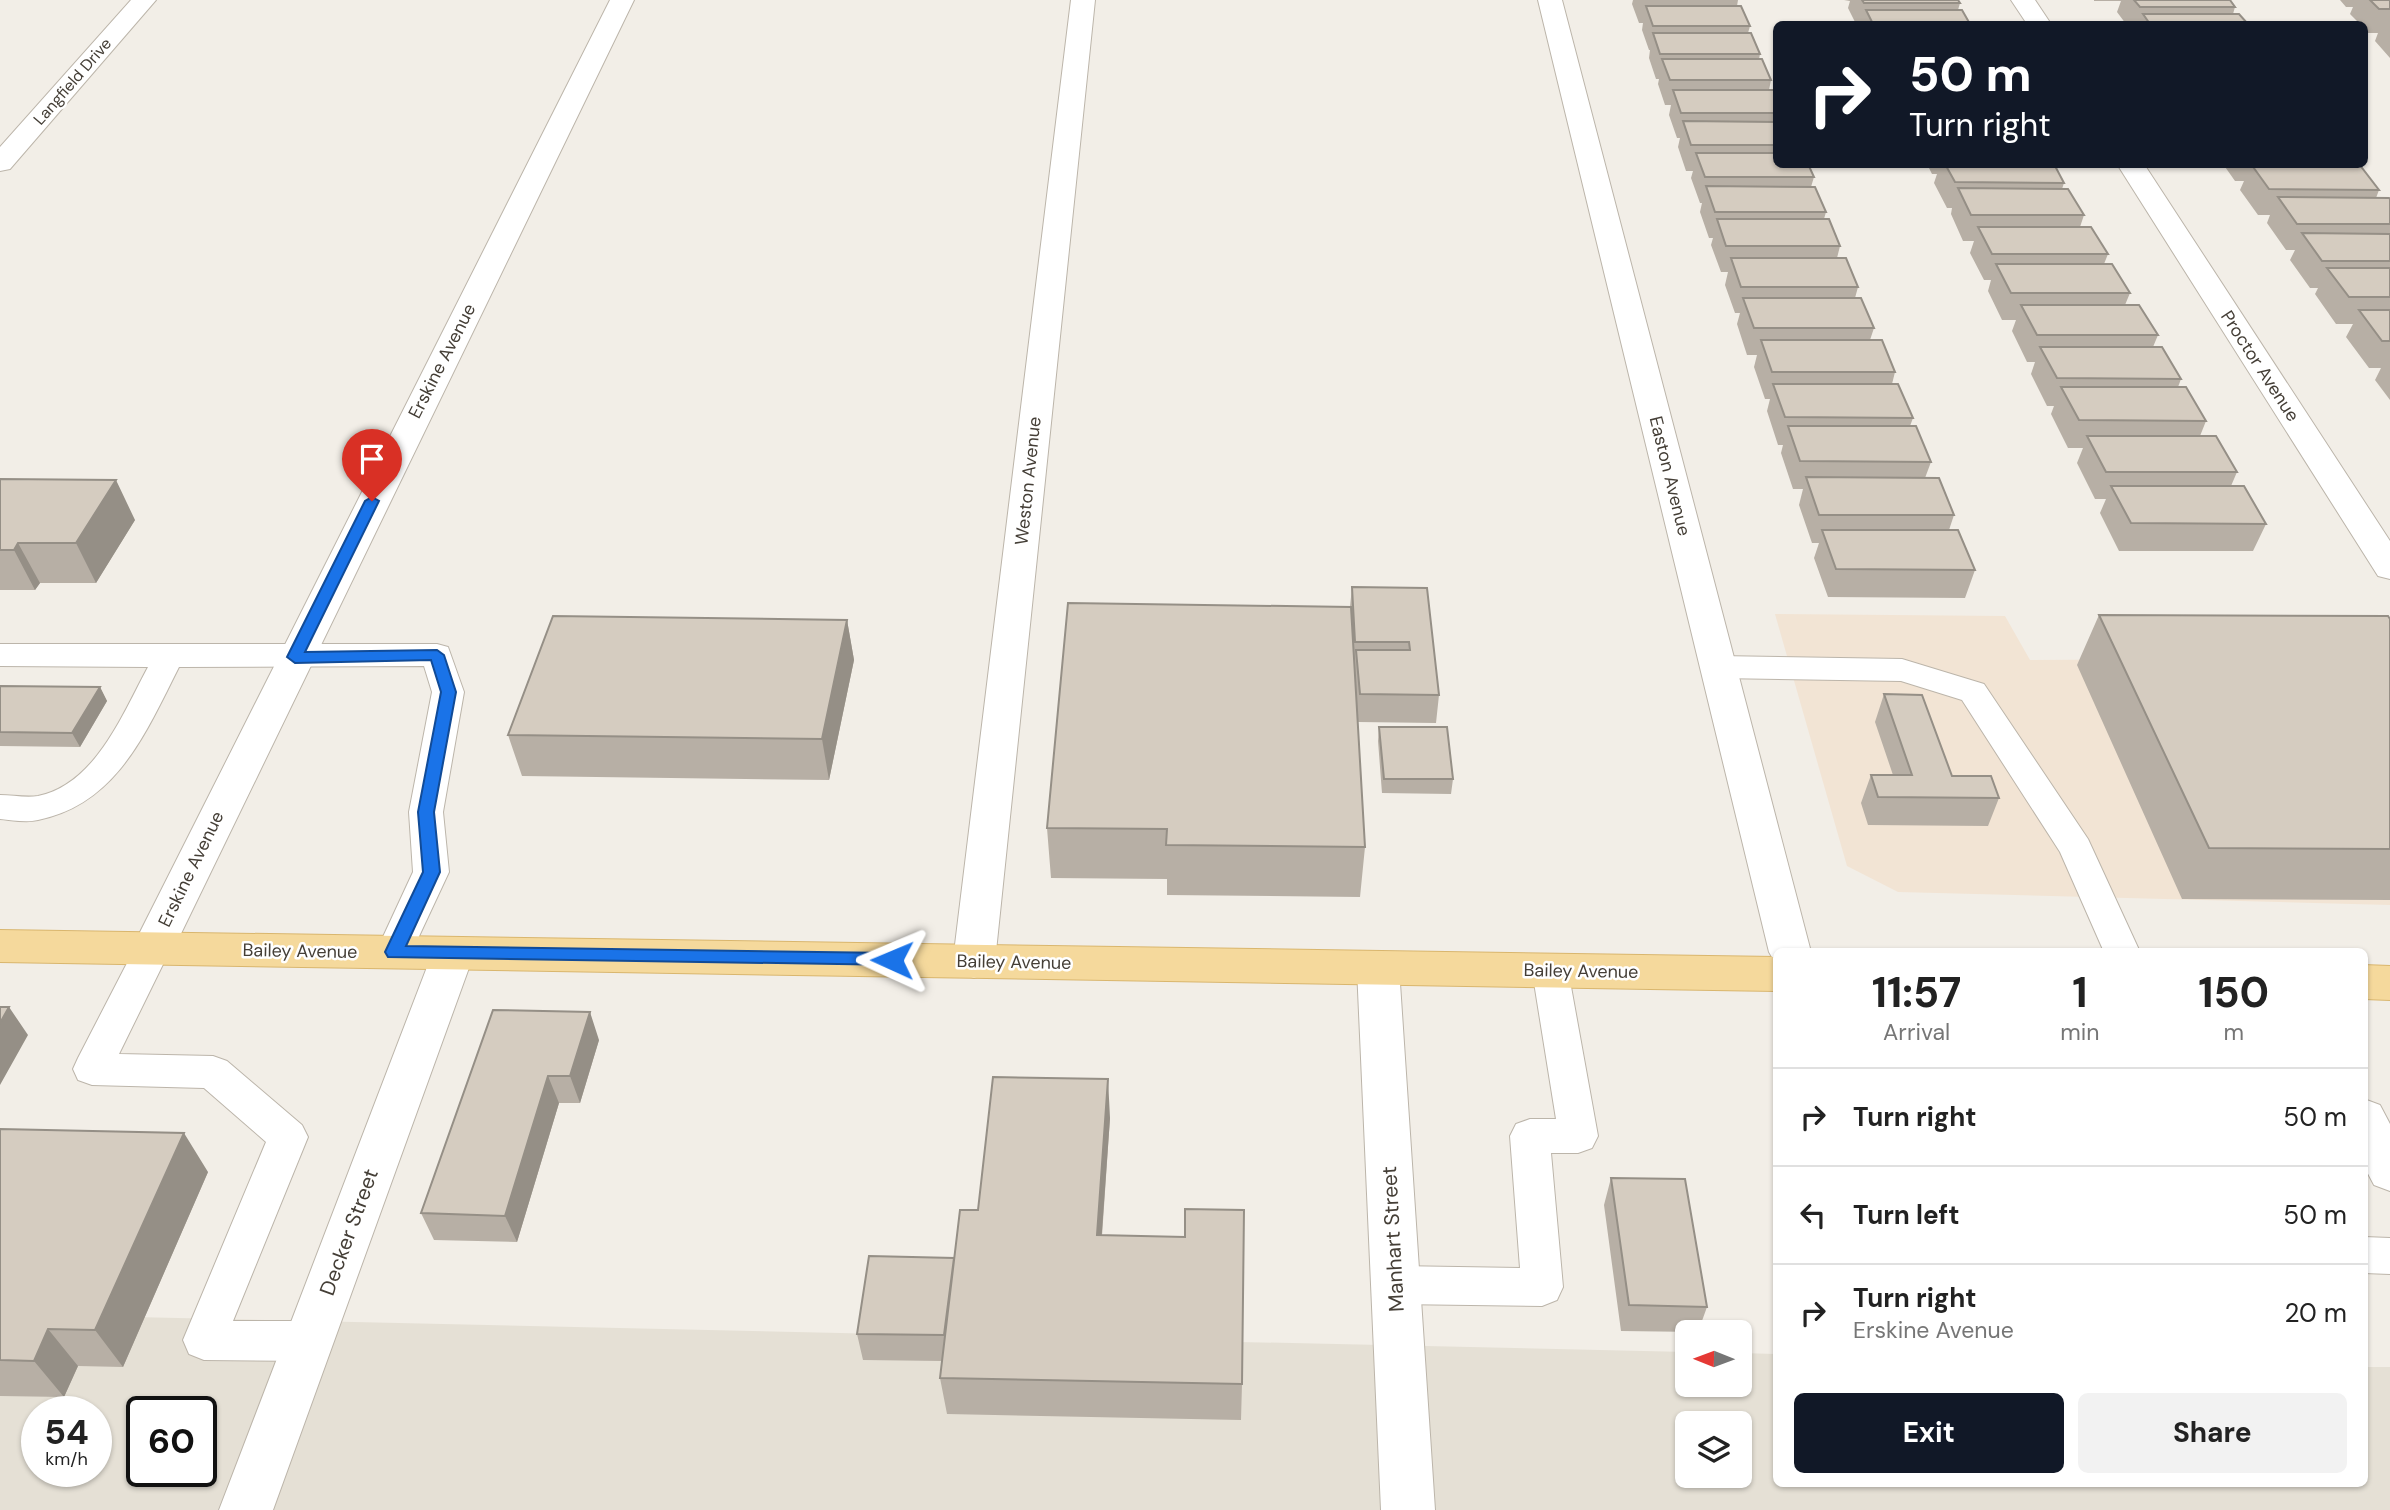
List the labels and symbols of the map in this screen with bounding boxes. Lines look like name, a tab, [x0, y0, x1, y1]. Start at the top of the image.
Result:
street label: Langfield Drive	[29, 33, 116, 129]
street label: Erskine Avenue	[403, 300, 481, 422]
street label: Proctor Avenue	[2215, 306, 2305, 426]
street label: Easton Avenue	[1644, 414, 1696, 538]
street label: Weston Avenue	[1009, 416, 1047, 546]
pin	[342, 429, 402, 501]
street label: Erskine Avenue	[153, 807, 229, 931]
position arrow	[855, 923, 929, 997]
street label: Bailey Avenue	[242, 938, 358, 964]
street label: Bailey Avenue	[956, 949, 1072, 975]
street label: Bailey Avenue	[1523, 958, 1639, 984]
street label: Decker Street	[313, 1165, 385, 1299]
street label: Manhart Street	[1375, 1165, 1411, 1313]
north arrow	[1675, 1320, 1752, 1396]
speed limit sign: 60	[126, 1396, 217, 1487]

